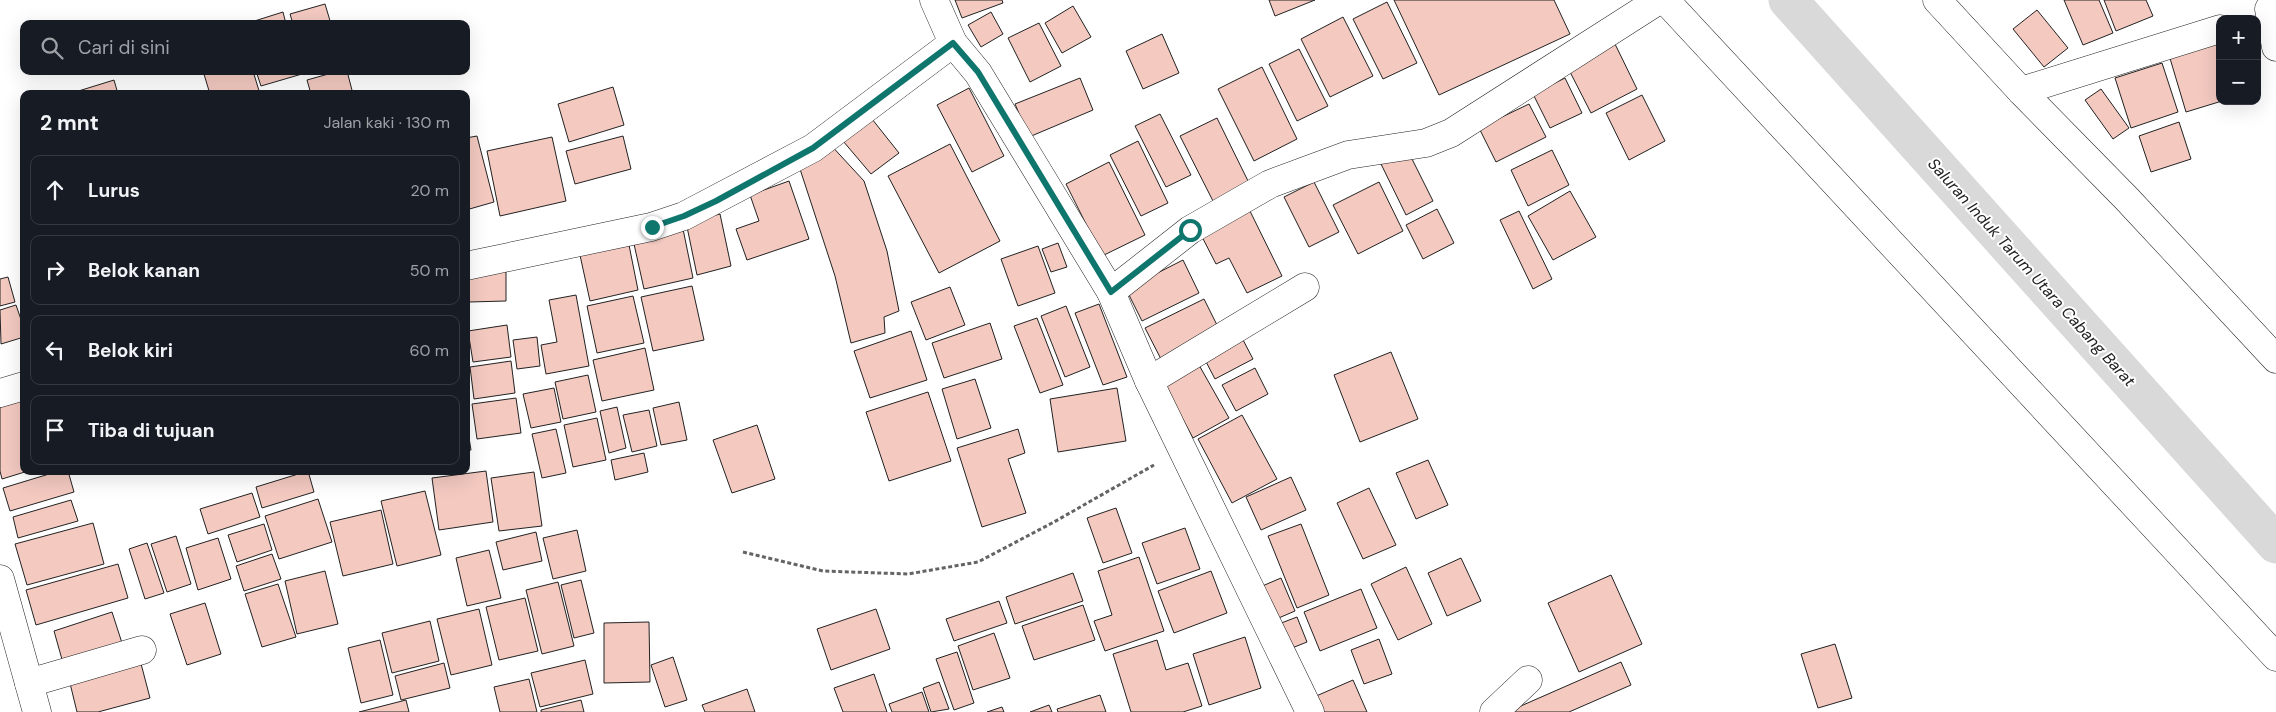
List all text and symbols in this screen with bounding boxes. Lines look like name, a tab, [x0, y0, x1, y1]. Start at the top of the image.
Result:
map controls	[2216, 15, 2261, 105]
button: +	[2216, 15, 2261, 60]
search box	[20, 20, 470, 75]
icon: search	[38, 34, 66, 62]
text: Cari di sini	[78, 35, 170, 60]
button: −	[2216, 60, 2261, 105]
text: 2 mnt	[40, 109, 99, 137]
text: Jalan kaki · 130 m	[323, 112, 450, 133]
water label: Saluran Induk Tarum Utara Cabang Barat	[1923, 154, 2141, 392]
icon: ahead	[41, 176, 69, 204]
text: Lurus	[88, 178, 140, 203]
text: 20 m	[410, 180, 449, 201]
route end	[641, 216, 664, 239]
route start	[1179, 219, 1202, 242]
icon: right	[41, 256, 69, 284]
text: Belok kanan	[88, 258, 200, 283]
text: 50 m	[410, 260, 449, 281]
icon: left	[41, 336, 69, 364]
text: Belok kiri	[88, 338, 173, 363]
text: 60 m	[409, 340, 449, 361]
icon: arrive	[41, 416, 69, 444]
text: Tiba di tujuan	[88, 418, 214, 443]

